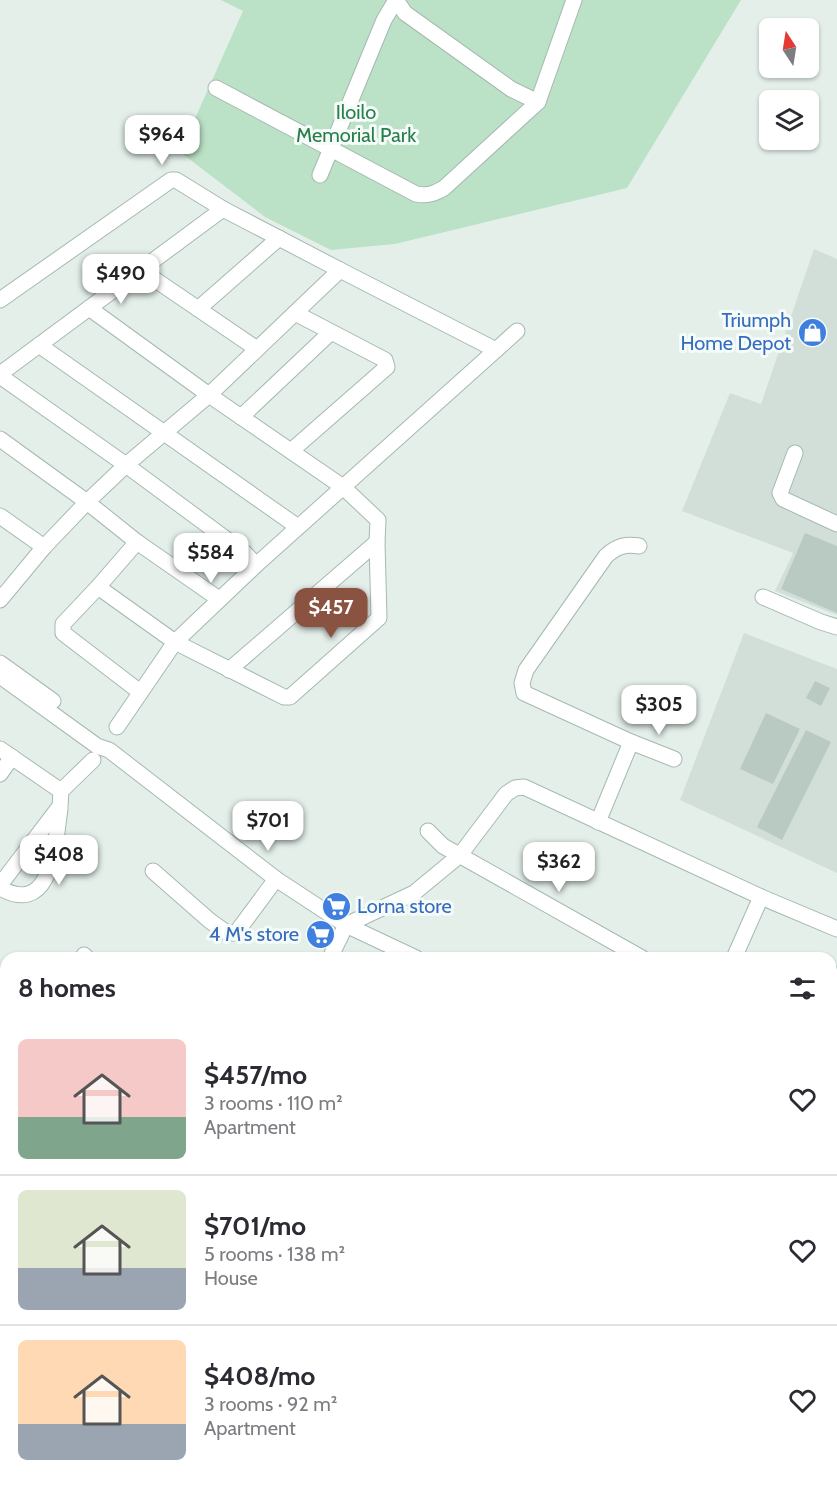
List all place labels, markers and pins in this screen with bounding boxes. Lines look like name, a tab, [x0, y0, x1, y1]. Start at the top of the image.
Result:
pin: $964	[126, 115, 198, 166]
pin: $490	[85, 254, 157, 305]
place label: Triumph Home Depot	[680, 308, 791, 355]
shop icon: Triumph Home Depot	[796, 316, 828, 348]
pin: $584	[175, 533, 247, 584]
pin: $457	[295, 588, 367, 639]
pin: $305	[623, 685, 695, 736]
pin: $701	[232, 801, 304, 852]
pin: $408	[23, 835, 95, 886]
pin: $362	[523, 842, 595, 893]
supermarket icon: Lorna store	[320, 890, 352, 922]
place label: Lorna store	[357, 894, 452, 918]
supermarket icon: 4 M's store	[304, 918, 336, 950]
place label: 4 M's store	[209, 922, 299, 946]

